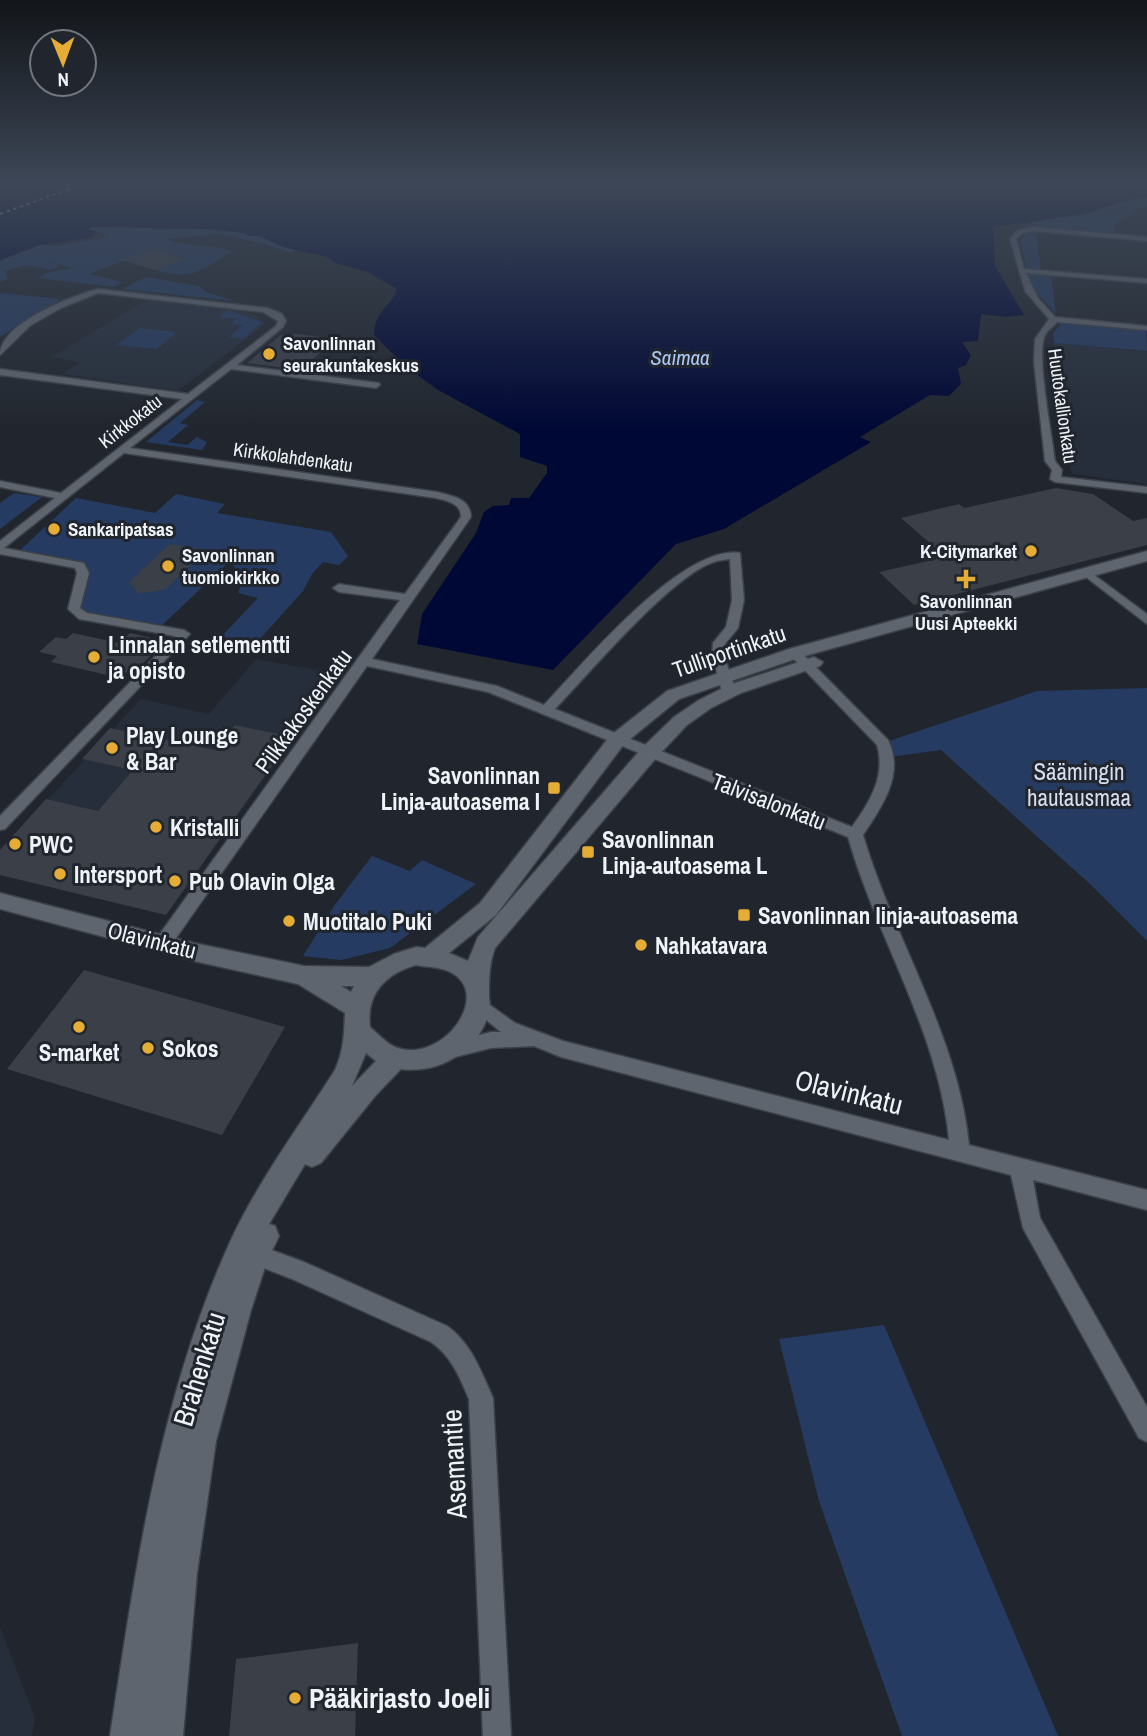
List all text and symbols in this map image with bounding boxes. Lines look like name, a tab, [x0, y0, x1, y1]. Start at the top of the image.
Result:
north arrow	[28, 28, 98, 98]
text: N	[57, 67, 69, 93]
place label: Savonlinnan seurakuntakeskus	[283, 330, 419, 378]
water label: Saimaa	[650, 343, 710, 372]
marker: Savonlinnan seurakuntakeskus	[261, 346, 277, 362]
street label: Huutokallionkatu	[1042, 347, 1084, 465]
street label: Kirkkokatu	[93, 388, 167, 454]
street label: Kirkkolahdenkatu	[232, 436, 354, 478]
place label: Sankaripatsas	[68, 516, 174, 542]
marker: Sankaripatsas	[46, 521, 62, 537]
place label: K-Citymarket	[920, 538, 1017, 564]
place label: Savonlinnan tuomiokirkko	[182, 542, 280, 590]
marker: K-Citymarket	[1023, 543, 1039, 559]
marker: Savonlinnan tuomiokirkko	[160, 558, 176, 574]
marker: Savonlinnan Uusi Apteekki	[958, 571, 974, 587]
place label: Savonlinnan Uusi Apteekki	[915, 588, 1017, 636]
street label: Tulliportinkatu	[668, 617, 790, 685]
place label: Linnalan setlementti ja opisto	[107, 629, 290, 686]
street label: Pilkkakoskenkatu	[247, 643, 359, 779]
marker: Linnalan setlementti ja opisto	[86, 649, 102, 665]
place label: Play Lounge & Bar	[126, 720, 238, 777]
marker: Play Lounge & Bar	[104, 740, 120, 756]
park label: Säämingin hautausmaa	[1027, 756, 1131, 813]
place label: Savonlinnan Linja-autoasema I	[381, 760, 540, 817]
street label: Talvisalonkatu	[707, 765, 831, 837]
marker: Savonlinnan Linja-autoasema I	[546, 780, 562, 796]
place label: Kristalli	[170, 812, 239, 843]
marker: Kristalli	[148, 819, 164, 835]
place label: Savonlinnan Linja-autoasema L	[602, 824, 768, 881]
place label: PWC	[29, 829, 73, 860]
marker: PWC	[7, 836, 23, 852]
marker: Savonlinnan Linja-autoasema L	[580, 844, 596, 860]
place label: Intersport	[74, 859, 162, 890]
marker: Intersport	[52, 866, 68, 882]
place label: Pub Olavin Olga	[189, 866, 335, 897]
marker: Pub Olavin Olga	[167, 873, 183, 889]
place label: Savonlinnan linja-autoasema	[758, 900, 1018, 931]
place label: Muotitalo Puki	[303, 906, 432, 937]
marker: Savonlinnan linja-autoasema	[736, 907, 752, 923]
marker: Muotitalo Puki	[281, 913, 297, 929]
street label: Olavinkatu	[105, 914, 199, 966]
place label: Nahkatavara	[655, 930, 768, 961]
marker: Nahkatavara	[633, 937, 649, 953]
marker: S-market	[71, 1019, 87, 1035]
place label: Sokos	[162, 1033, 219, 1064]
place label: S-market	[39, 1037, 119, 1068]
marker: Sokos	[140, 1040, 156, 1056]
street label: Olavinkatu	[791, 1060, 907, 1124]
street label: Brahenkatu	[164, 1307, 234, 1431]
street label: Asemantie	[432, 1408, 476, 1521]
place label: Pääkirjasto Joeli	[309, 1679, 490, 1717]
marker: Pääkirjasto Joeli	[287, 1690, 303, 1706]

